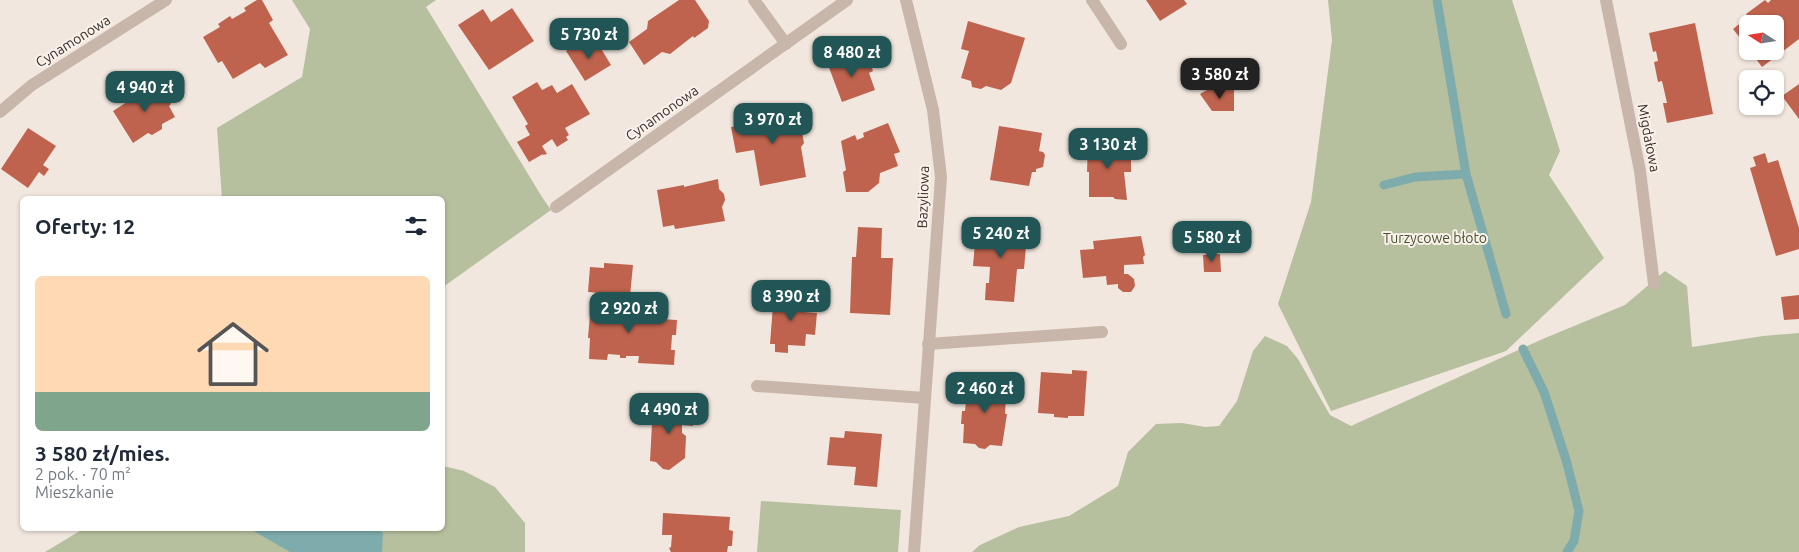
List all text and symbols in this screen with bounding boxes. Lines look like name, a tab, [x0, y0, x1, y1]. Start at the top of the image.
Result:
street label: Cynamonowa	[33, 12, 113, 70]
north arrow	[1739, 15, 1784, 60]
map controls	[1739, 15, 1784, 115]
pin: 5 730 zł	[537, 18, 641, 60]
text: 5 730 zł	[561, 25, 617, 43]
pin: 8 480 zł	[800, 36, 904, 78]
text: 8 480 zł	[824, 43, 880, 61]
pin: 3 580 zł	[1168, 58, 1272, 100]
text: 3 580 zł	[1192, 65, 1248, 83]
pin: 4 940 zł	[93, 70, 197, 113]
button: locate	[1739, 70, 1784, 115]
text: 4 940 zł	[117, 78, 173, 96]
street label: Cynamonowa	[623, 82, 701, 144]
pin: 3 970 zł	[721, 102, 825, 145]
street label: Migdałowa	[1635, 103, 1663, 173]
text: 3 970 zł	[745, 110, 801, 128]
pin: 3 130 zł	[1056, 128, 1160, 170]
text: 3 130 zł	[1080, 135, 1136, 153]
street label: Bazyliowa	[914, 165, 932, 229]
icon: filters	[402, 212, 430, 240]
text: Oferty: 12	[35, 214, 135, 238]
pin: 5 240 zł	[949, 216, 1053, 259]
pin: 5 580 zł	[1160, 220, 1264, 263]
text: 5 240 zł	[973, 224, 1029, 242]
text: 5 580 zł	[1184, 228, 1240, 246]
park label: Turzycowe błoto	[1383, 230, 1487, 246]
pin: 8 390 zł	[739, 280, 843, 322]
text: 8 390 zł	[763, 287, 819, 305]
pin: 2 920 zł	[577, 292, 681, 334]
text: 2 920 zł	[601, 299, 657, 317]
icon: home	[188, 309, 278, 399]
pin: 2 460 zł	[933, 372, 1037, 414]
text: 2 460 zł	[957, 379, 1013, 397]
pin: 4 490 zł	[617, 392, 721, 435]
text: 4 490 zł	[641, 400, 697, 418]
text: 3 580 zł/mies.	[35, 441, 170, 465]
text: 2 pok. · 70 m²	[35, 465, 131, 483]
text: Mieszkanie	[35, 483, 114, 501]

